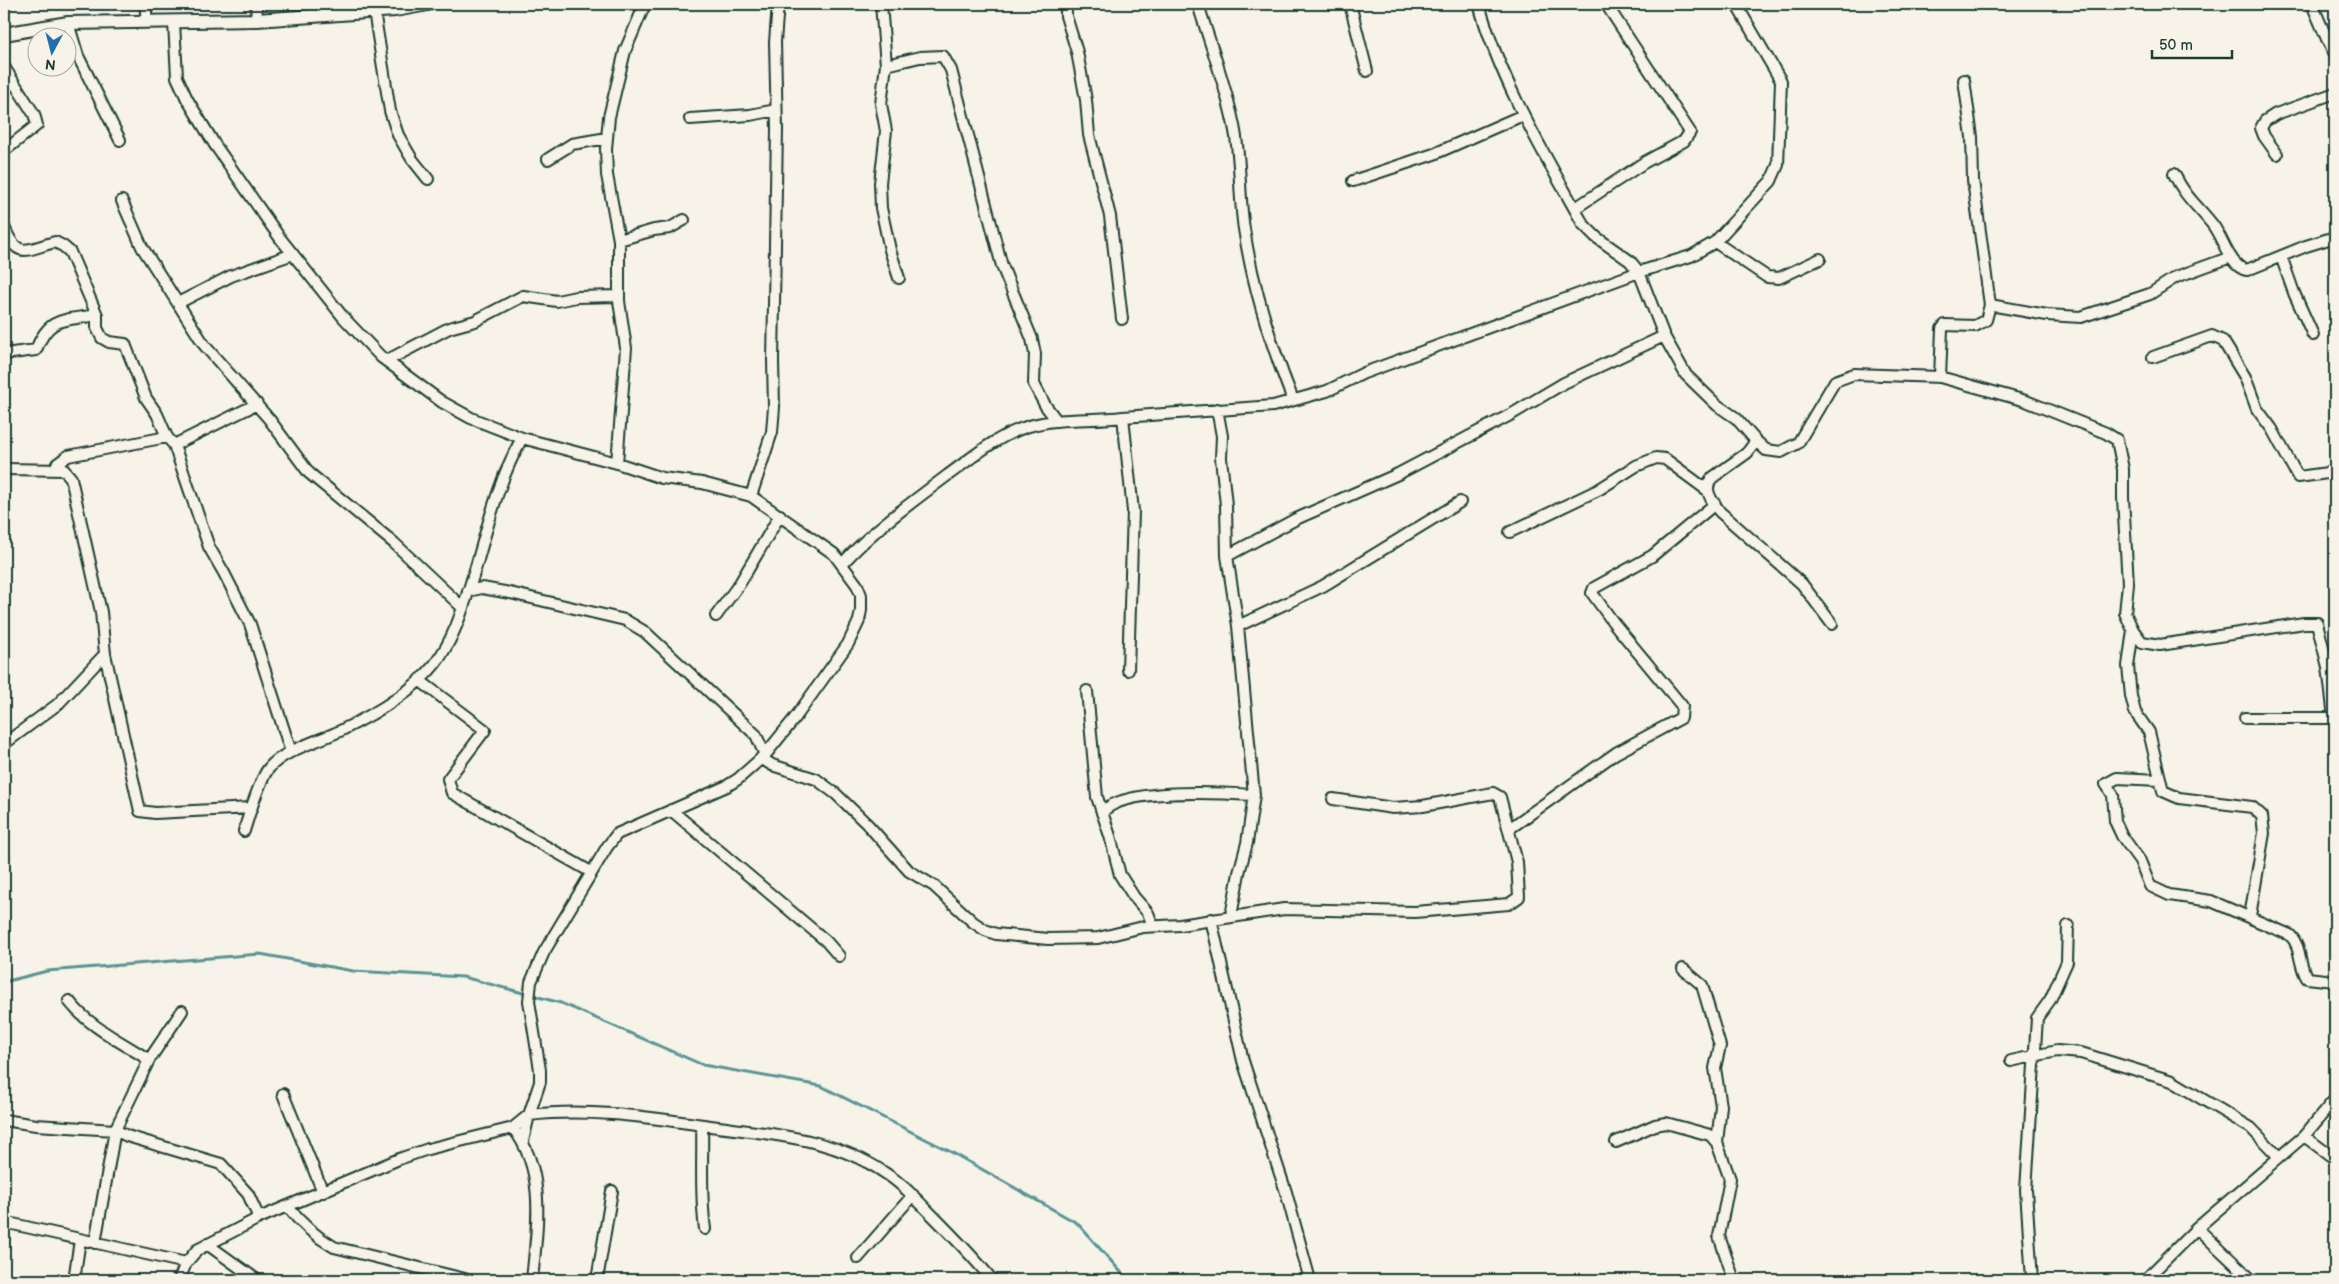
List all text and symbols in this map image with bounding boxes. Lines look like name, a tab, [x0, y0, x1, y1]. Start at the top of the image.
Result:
north arrow	[28, 28, 78, 78]
scale bar	[2152, 28, 2232, 60]
text: 50 m	[2159, 36, 2193, 55]
text: N	[44, 55, 57, 73]

